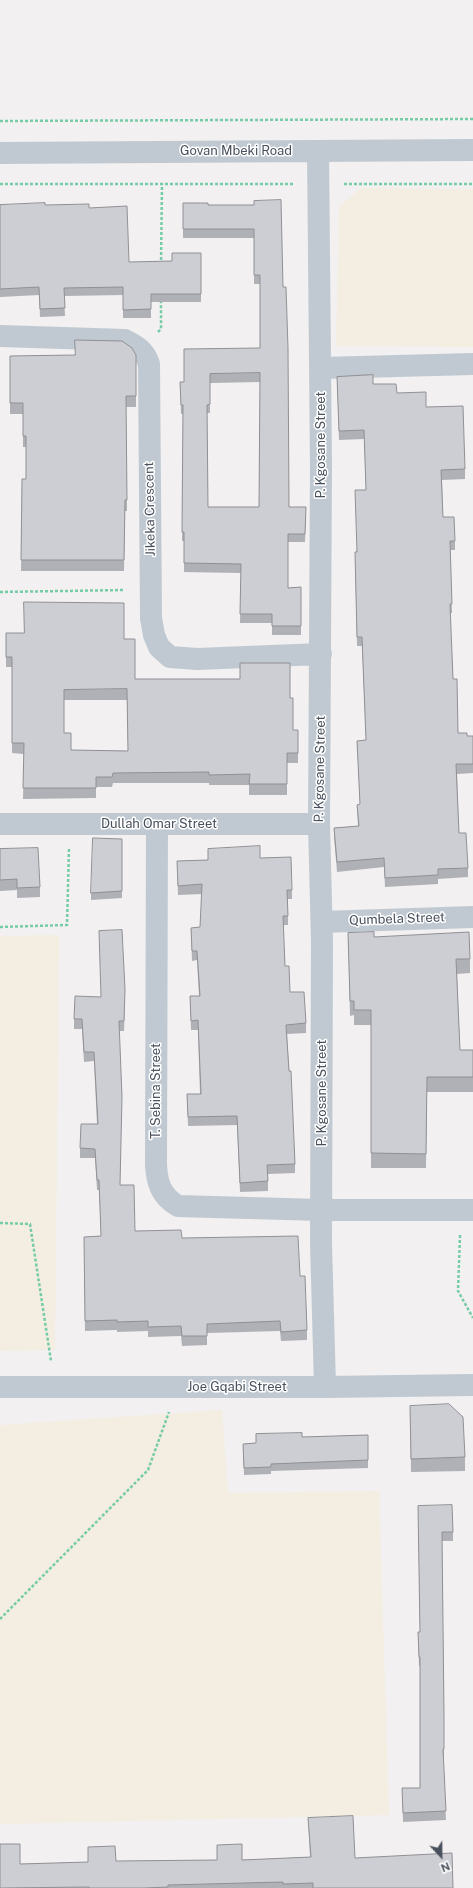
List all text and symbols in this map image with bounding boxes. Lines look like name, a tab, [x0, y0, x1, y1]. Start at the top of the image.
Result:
street label: Govan Mbeki Road	[180, 143, 292, 159]
street label: P. Kgosane Street	[313, 392, 329, 498]
street label: Jikeka Crescent	[141, 462, 159, 556]
street label: P. Kgosane Street	[311, 715, 329, 823]
street label: Dullah Omar Street	[101, 816, 217, 832]
street label: Qumbela Street	[349, 910, 445, 928]
street label: P. Kgosane Street	[314, 1040, 330, 1146]
street label: T. Sebina Street	[148, 1043, 164, 1139]
street label: Joe Gqabi Street	[187, 1379, 287, 1395]
north arrow	[421, 1836, 461, 1876]
text: N	[439, 1860, 452, 1874]

